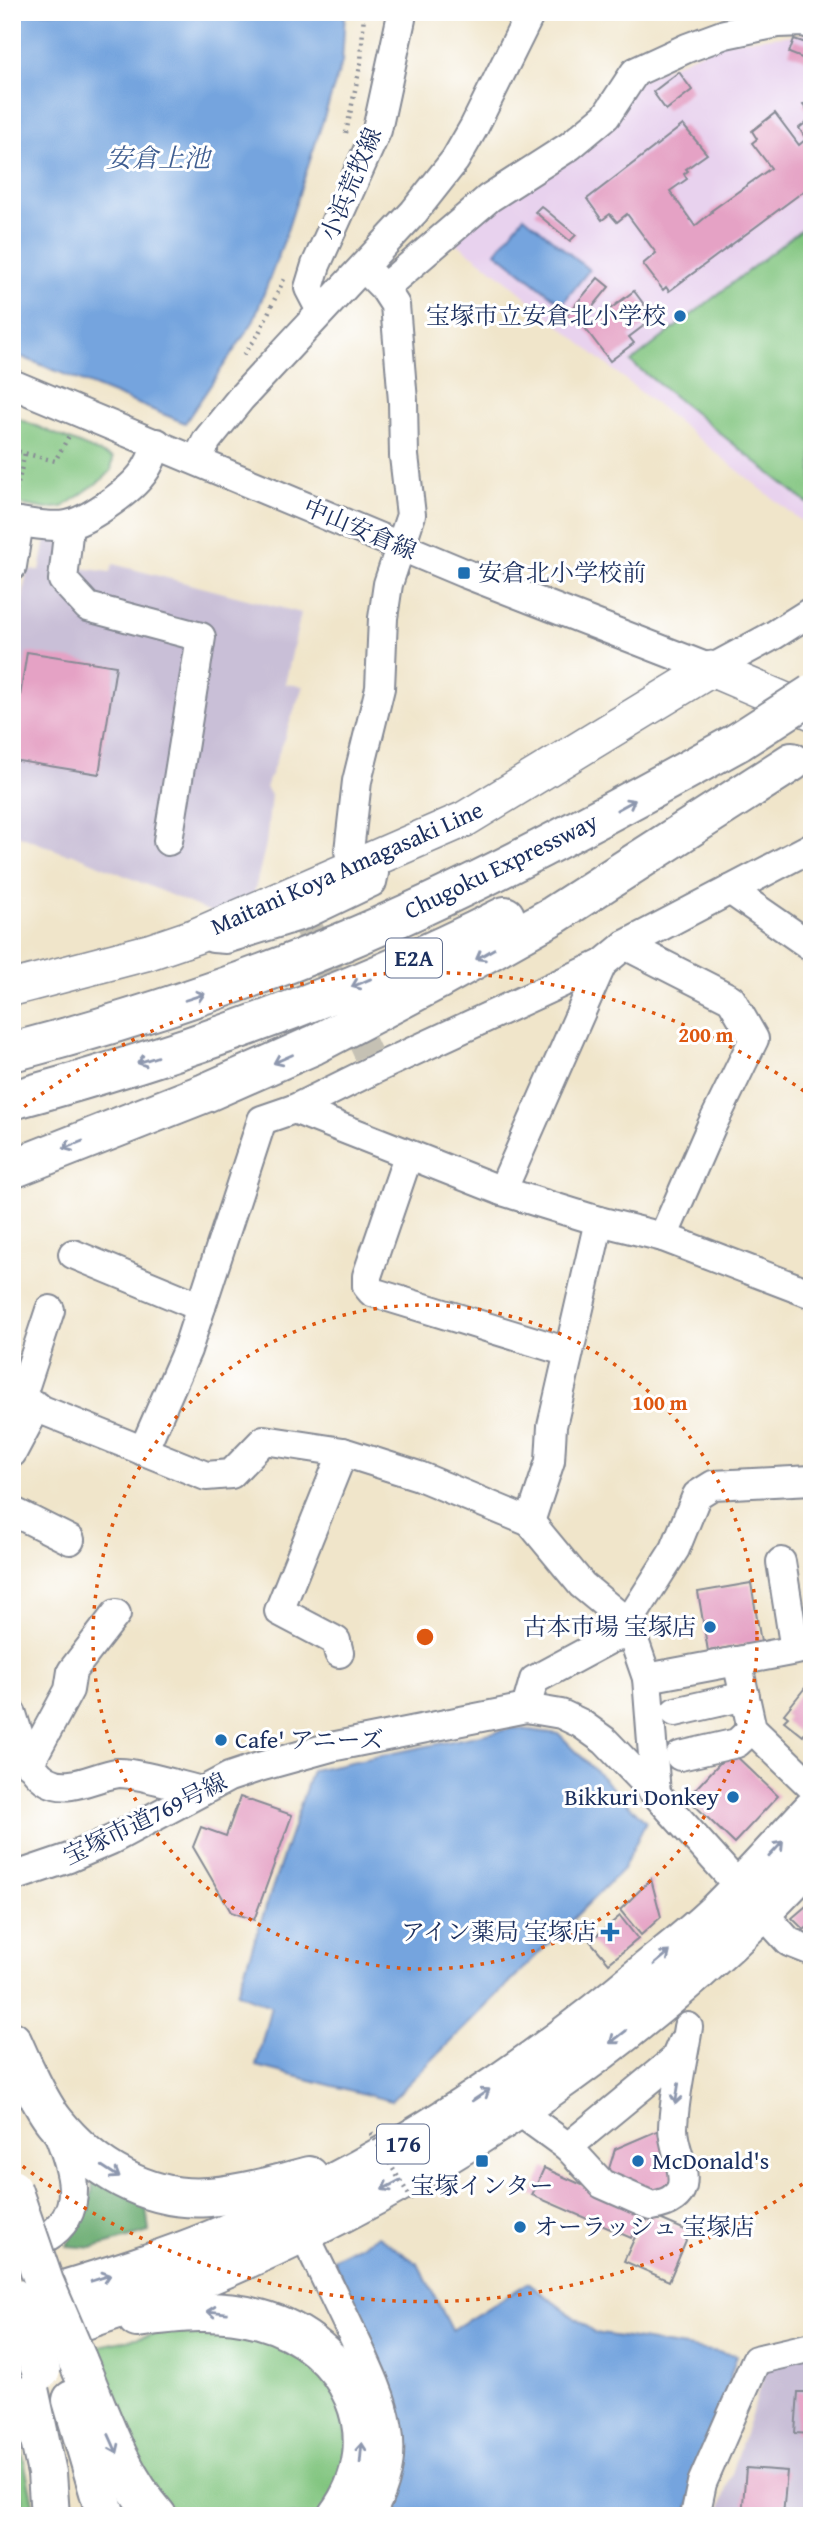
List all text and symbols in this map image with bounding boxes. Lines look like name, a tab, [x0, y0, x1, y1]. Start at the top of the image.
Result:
street label: 小浜荒牧線	[311, 122, 390, 246]
water label: 安倉上池	[106, 138, 213, 177]
place label: 宝塚市立安倉北小学校	[426, 298, 666, 333]
marker: 宝塚市立安倉北小学校	[672, 308, 688, 324]
street label: 中山安倉線	[298, 489, 422, 568]
place label: 安倉北小学校前	[478, 555, 646, 590]
marker: 安倉北小学校前	[456, 565, 472, 581]
street label: Maitani Koya Amagasaki Line	[205, 792, 489, 943]
one-way arrow	[615, 798, 635, 812]
street label: Chugoku Expressway	[398, 803, 603, 928]
road number: E2A	[386, 939, 442, 978]
one-way arrow	[475, 947, 495, 961]
one-way arrow	[350, 977, 372, 990]
one-way arrow	[184, 990, 206, 1003]
text: 200 m	[678, 1019, 734, 1050]
one-way arrow	[273, 1053, 294, 1066]
one-way arrow	[136, 1055, 158, 1067]
one-way arrow	[62, 1140, 84, 1153]
text: 100 m	[632, 1387, 688, 1418]
place label: 古本市場 宝塚店	[523, 1609, 696, 1644]
marker: 古本市場 宝塚店	[702, 1619, 718, 1635]
centre of rings	[413, 1625, 437, 1649]
place label: Cafe' アニーズ	[235, 1722, 383, 1757]
marker: Cafe' アニーズ	[213, 1732, 229, 1748]
street label: 宝塚市道769号線	[57, 1764, 233, 1873]
place label: Bikkuri Donkey	[564, 1779, 719, 1814]
marker: Bikkuri Donkey	[725, 1789, 741, 1805]
one-way arrow	[767, 1841, 784, 1858]
place label: アイン薬局 宝塚店	[401, 1914, 596, 1949]
marker: アイン薬局 宝塚店	[602, 1924, 618, 1940]
one-way arrow	[653, 1950, 671, 1966]
one-way arrow	[609, 2030, 628, 2045]
one-way arrow	[670, 2082, 683, 2105]
one-way arrow	[471, 2088, 490, 2103]
road number: 176	[377, 2124, 429, 2164]
place label: McDonald's	[652, 2143, 769, 2178]
marker: 宝塚インター	[474, 2153, 490, 2169]
marker: McDonald's	[630, 2153, 646, 2169]
one-way arrow	[100, 2165, 120, 2179]
place label: 宝塚インター	[410, 2168, 554, 2203]
one-way arrow	[381, 2179, 402, 2192]
place label: オーラッシュ 宝塚店	[534, 2209, 754, 2244]
marker: オーラッシュ 宝塚店	[512, 2219, 528, 2235]
one-way arrow	[89, 2271, 111, 2283]
one-way arrow	[206, 2306, 229, 2319]
one-way arrow	[107, 2433, 120, 2454]
one-way arrow	[355, 2442, 368, 2465]

